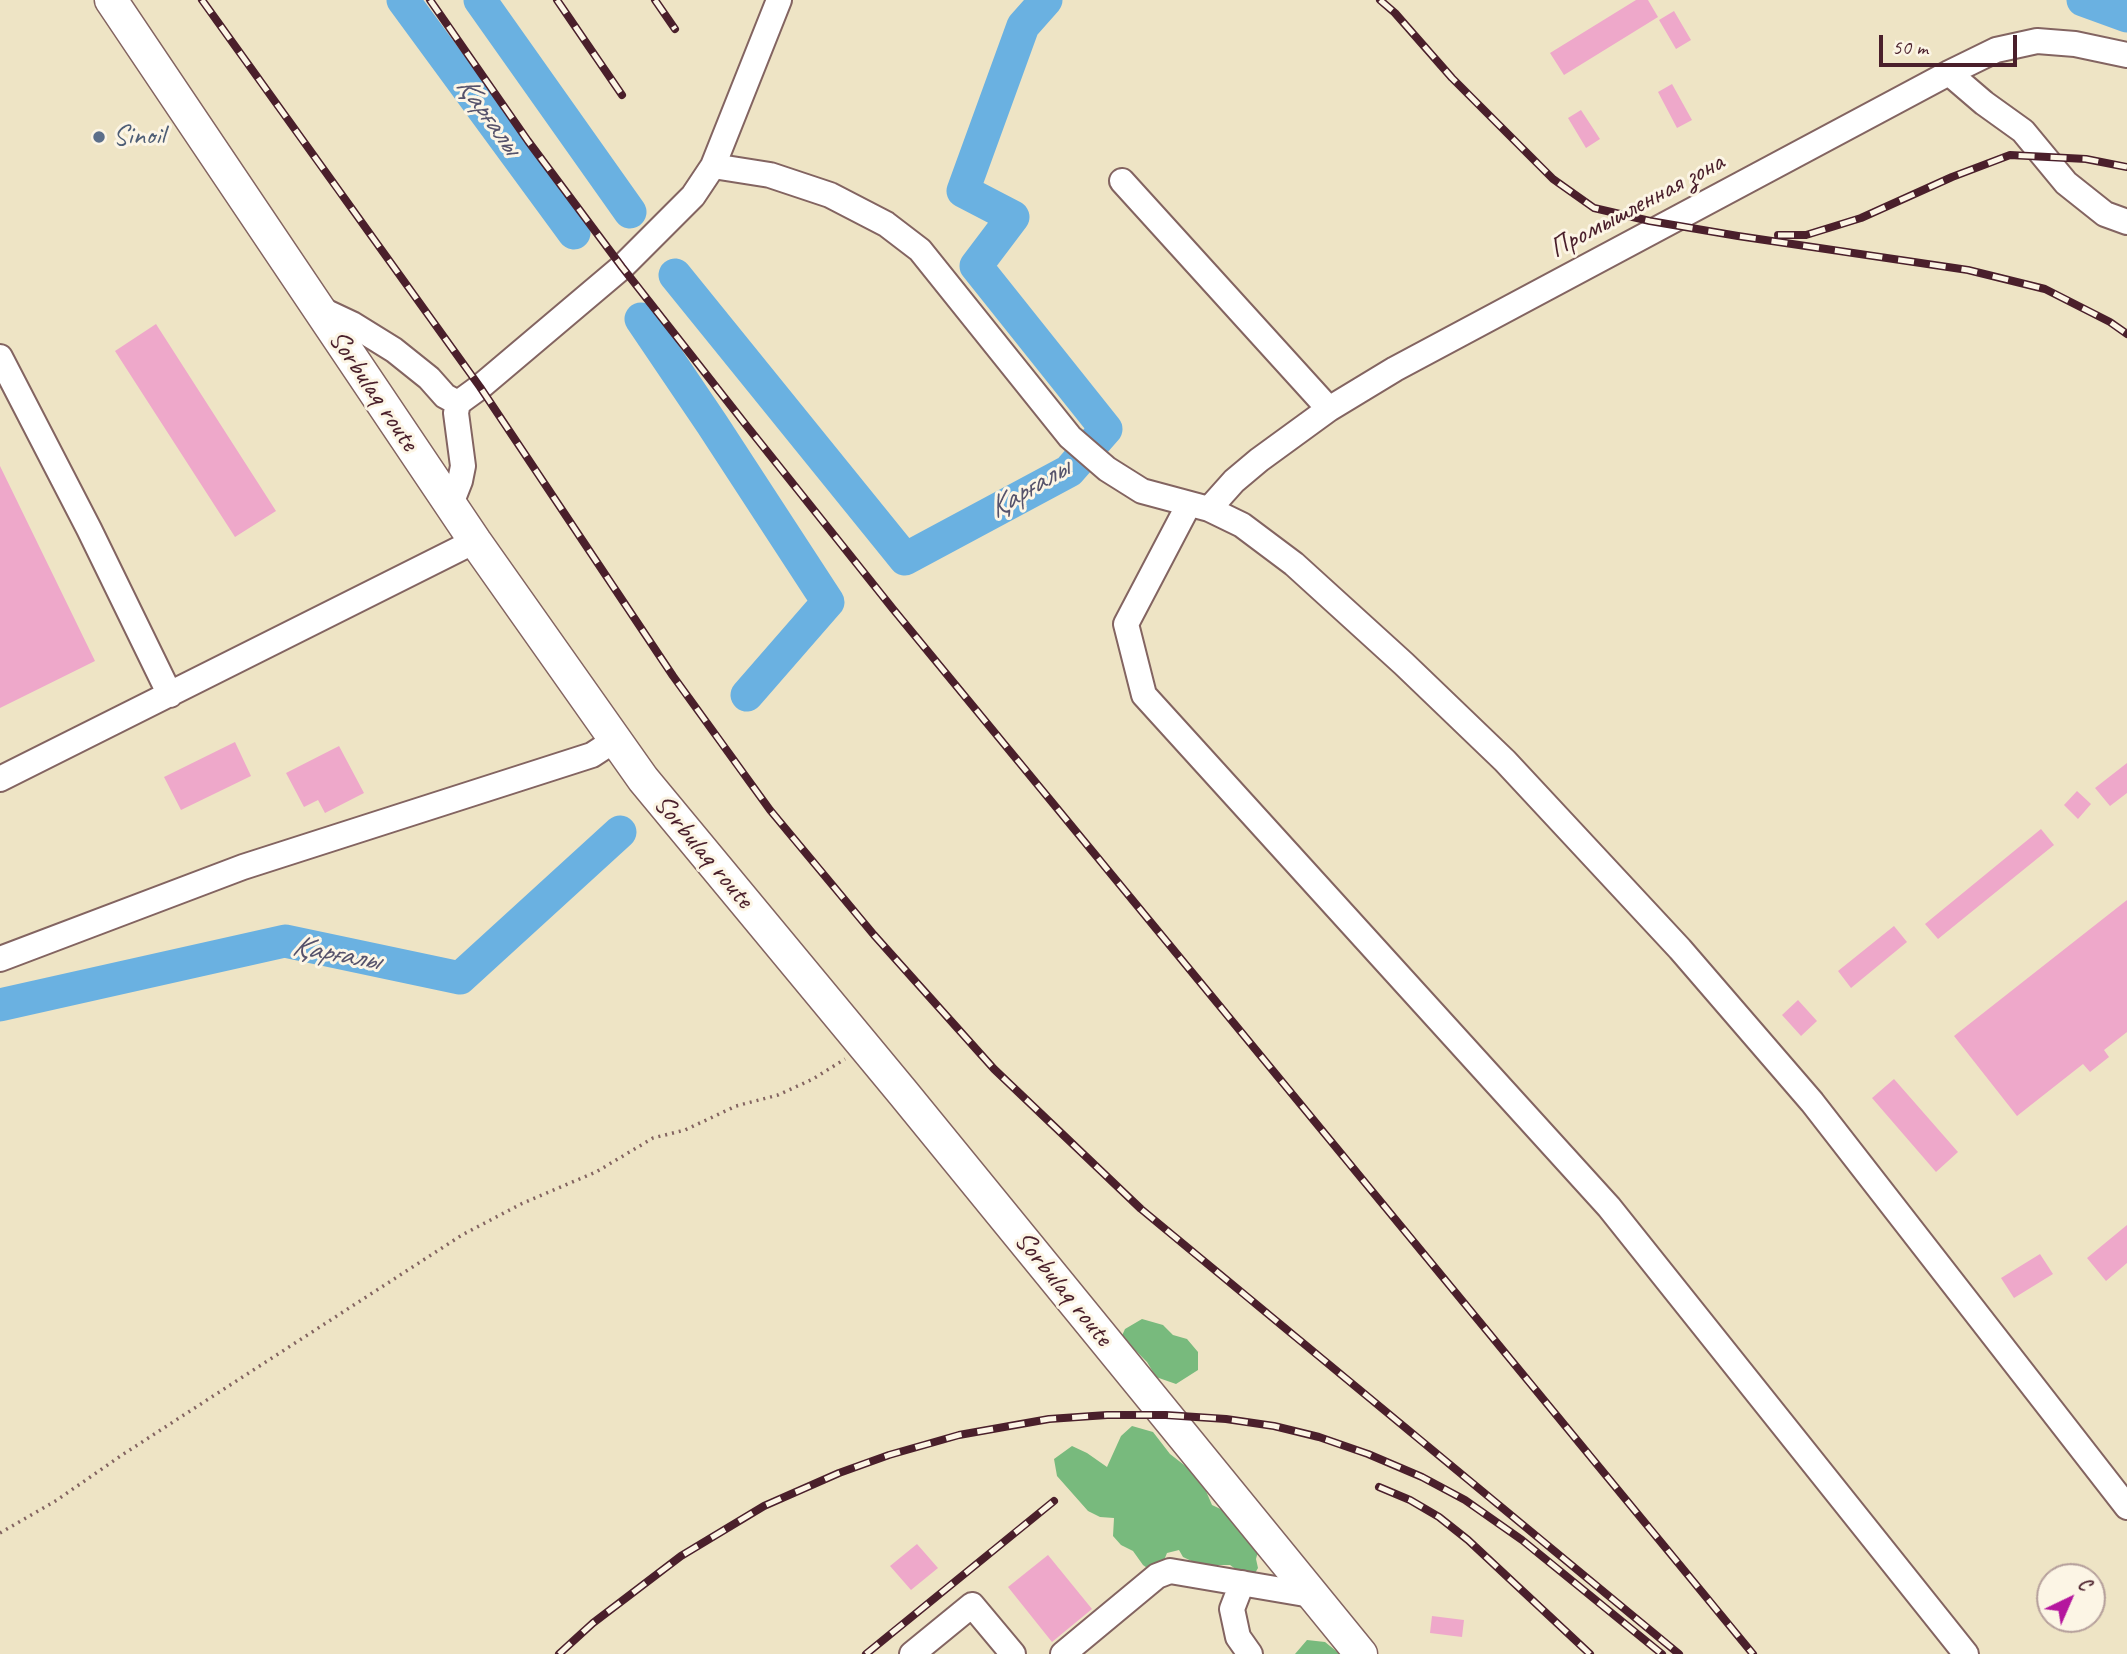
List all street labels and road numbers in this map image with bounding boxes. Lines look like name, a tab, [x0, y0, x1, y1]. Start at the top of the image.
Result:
street label: Промышленная зона	[1544, 146, 1730, 266]
street label: Sorbulaq route	[320, 324, 426, 458]
street label: Sorbulaq route	[646, 788, 760, 916]
street label: Sorbulaq route	[1006, 1225, 1120, 1353]

